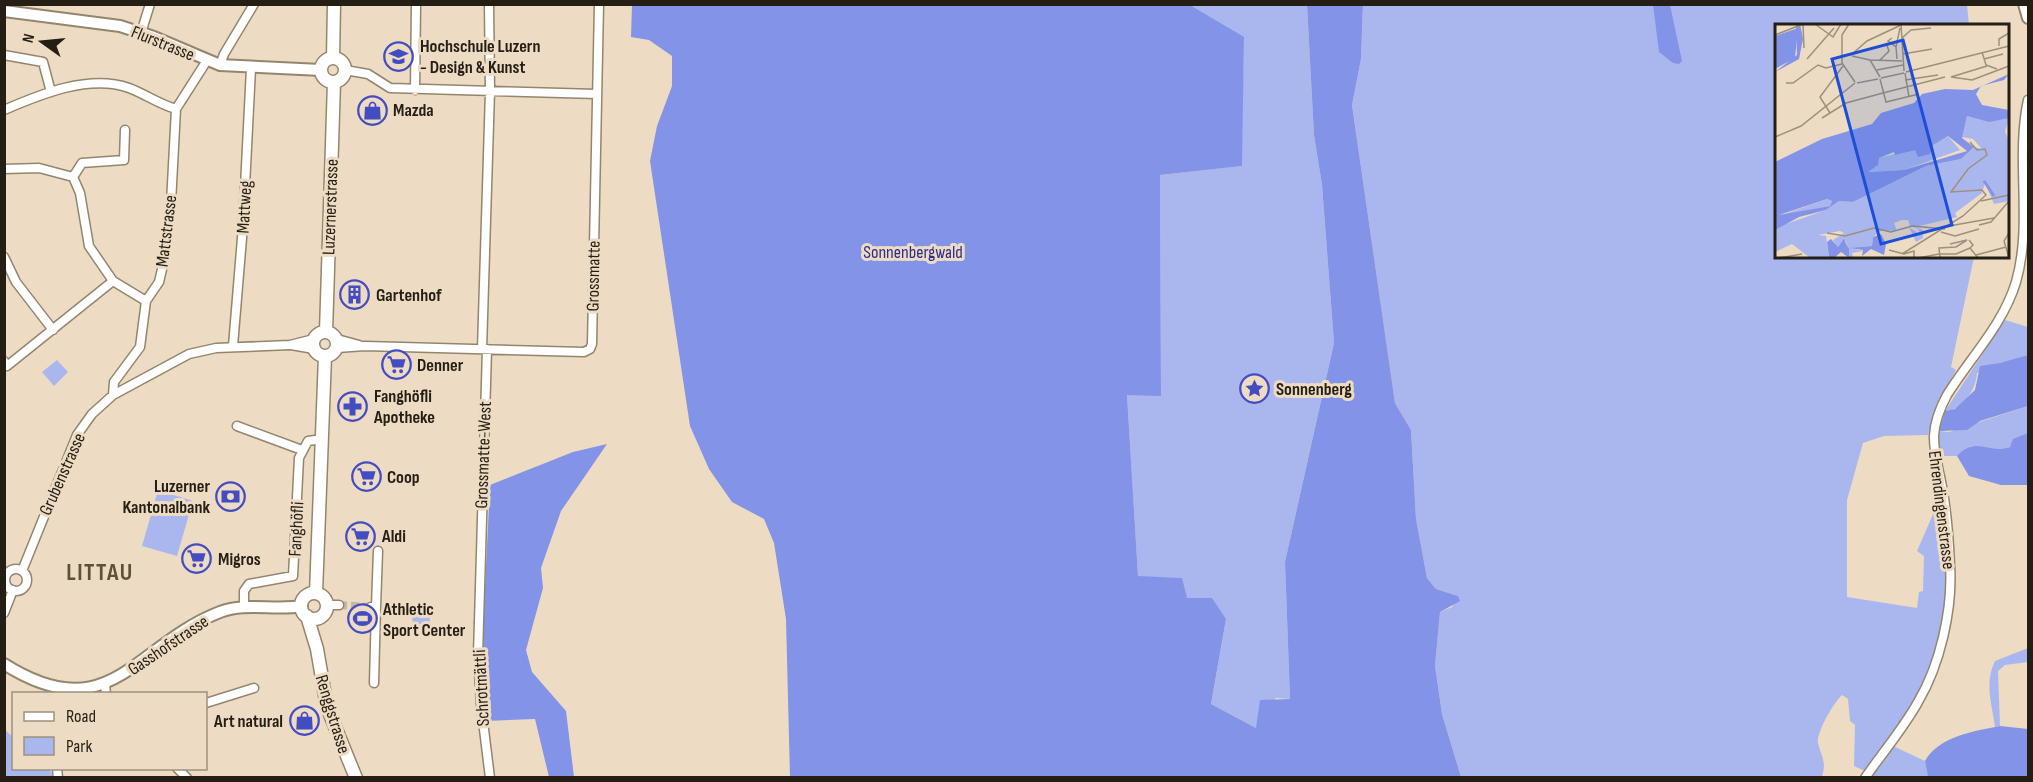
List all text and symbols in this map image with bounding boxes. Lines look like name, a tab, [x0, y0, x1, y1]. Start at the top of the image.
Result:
north arrow	[12, 12, 72, 72]
street label: Flurstrasse	[128, 21, 198, 66]
inset map	[1775, 24, 2009, 258]
text: N	[19, 32, 39, 45]
place label: Hochschule Luzern - Design & Kunst	[420, 36, 540, 78]
school or university icon: Hochschule Luzern - Design & Kunst	[383, 40, 415, 72]
shop icon: Mazda	[356, 94, 388, 126]
place label: Mazda	[393, 100, 434, 121]
street label: Luzernerstrasse	[318, 159, 343, 256]
street label: Mattweg	[233, 180, 256, 234]
street label: Mattstrasse	[152, 194, 181, 268]
street label: Grossmatte	[582, 241, 605, 312]
park label: Sonnenbergwald	[863, 242, 963, 263]
building icon: Gartenhof	[339, 279, 371, 311]
place label: Gartenhof	[376, 285, 442, 306]
supermarket icon: Denner	[380, 349, 412, 381]
place label: Denner	[417, 355, 464, 376]
place icon: Sonnenberg	[1239, 373, 1271, 405]
place label: Sonnenberg	[1276, 379, 1352, 400]
place label: Fanghöfli Apotheke	[373, 386, 435, 428]
pharmacy icon: Fanghöfli Apotheke	[337, 390, 369, 422]
street label: Grossmatte-West	[471, 400, 496, 509]
street label: Grubenstrasse	[35, 430, 90, 519]
street label: Ehrendingenstrasse	[1924, 450, 1959, 571]
supermarket icon: Coop	[350, 461, 382, 493]
place label: Coop	[387, 467, 420, 488]
place label: Luzerner Kantonalbank	[122, 476, 210, 518]
bank icon: Luzerner Kantonalbank	[215, 480, 247, 512]
street label: Fanghöfli	[285, 501, 308, 557]
supermarket icon: Aldi	[345, 520, 377, 552]
place label: Aldi	[381, 526, 406, 547]
supermarket icon: Migros	[181, 543, 213, 575]
place label: Migros	[218, 549, 261, 570]
district label: LITTAU	[66, 558, 134, 587]
place label: Athletic Sport Center	[382, 599, 466, 641]
sports icon: Athletic Sport Center	[346, 603, 378, 635]
street label: Gasshofstrasse	[124, 611, 213, 680]
street label: Schrotmättli	[469, 649, 494, 727]
street label: Renggstrasse	[311, 672, 354, 756]
legend	[12, 692, 207, 770]
shop icon: Art natural	[288, 705, 320, 737]
text: Road	[66, 706, 96, 727]
place label: Art natural	[213, 711, 283, 732]
text: Park	[66, 736, 92, 757]

